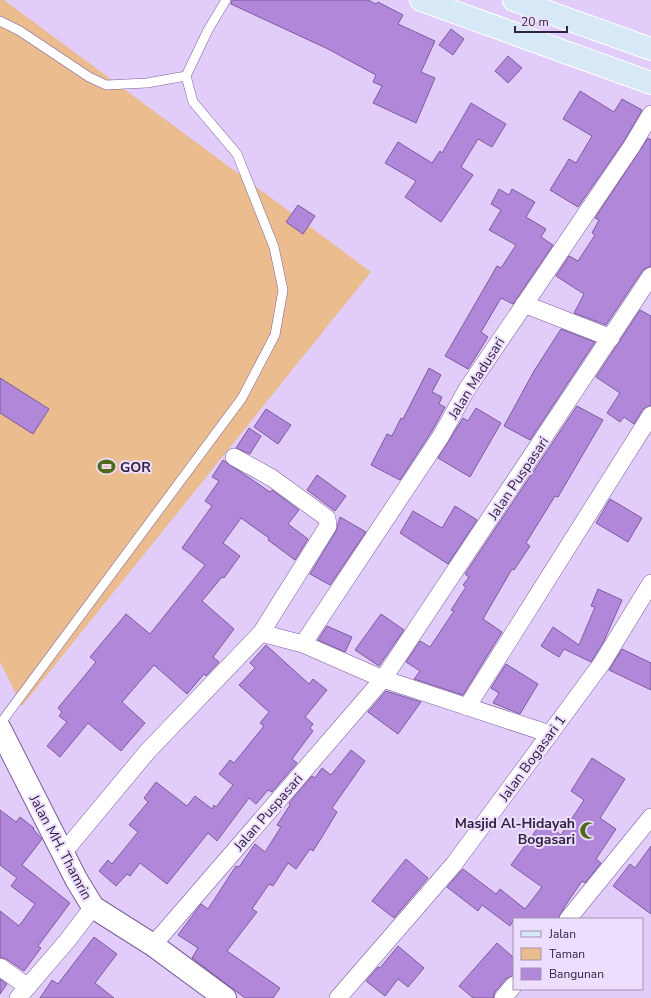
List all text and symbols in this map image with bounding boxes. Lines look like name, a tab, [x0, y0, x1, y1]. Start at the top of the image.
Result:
scale bar	[515, 8, 567, 34]
text: 20 m	[521, 14, 549, 30]
street label: Jalan Madusari	[443, 334, 509, 424]
street label: Jalan Puspasari	[483, 433, 553, 524]
sports icon: GOR	[97, 457, 117, 477]
place label: GOR	[120, 458, 151, 477]
street label: Jalan Bogasari 1	[494, 711, 570, 806]
street label: Jalan Puspasari	[229, 770, 307, 856]
street label: Jalan MH. Thamrin	[24, 790, 96, 903]
place label: Masjid Al-Hidayah Bogasari	[455, 814, 575, 849]
mosque icon: Masjid Al-Hidayah Bogasari	[578, 821, 598, 841]
legend	[513, 918, 643, 990]
text: Jalan	[548, 926, 576, 942]
text: Taman	[549, 946, 585, 962]
text: Bangunan	[549, 966, 604, 982]

